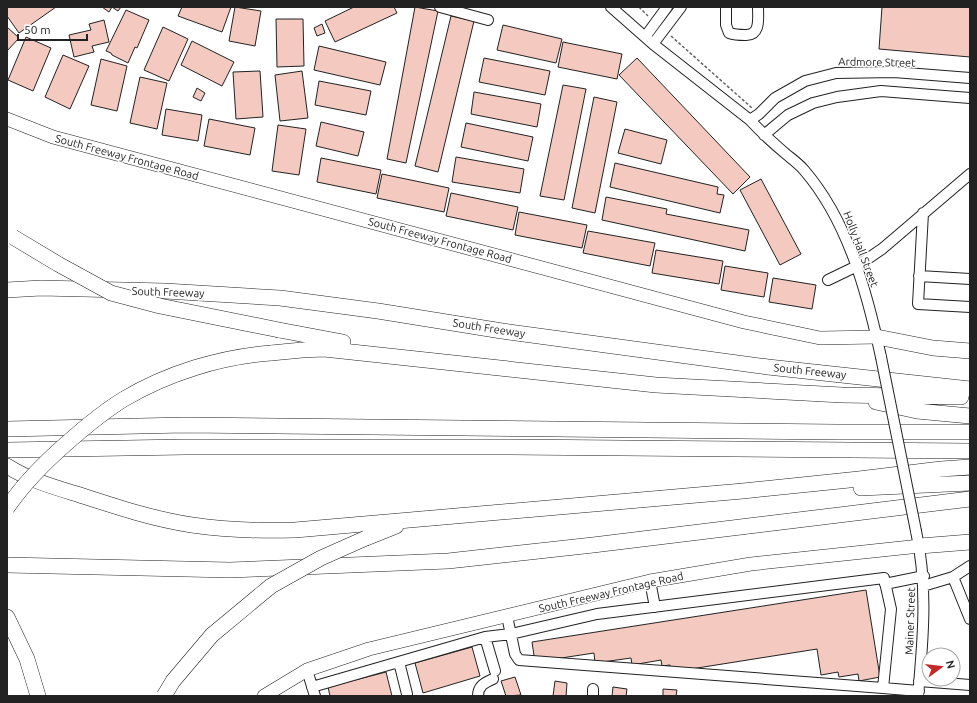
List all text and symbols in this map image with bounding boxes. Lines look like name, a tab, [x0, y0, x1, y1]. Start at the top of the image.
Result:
scale bar	[18, 16, 87, 42]
text: 50 m	[24, 23, 51, 36]
street label: Ardmore Street	[838, 55, 916, 69]
street label: South Freeway Frontage Road	[54, 132, 200, 182]
street label: Holly Hall Street	[841, 210, 881, 289]
street label: South Freeway Frontage Road	[367, 215, 513, 265]
street label: South Freeway	[131, 285, 205, 299]
street label: South Freeway	[452, 316, 527, 340]
street label: South Freeway	[773, 361, 848, 381]
street label: South Freeway Frontage Road	[537, 569, 685, 615]
street label: Mainer Street	[903, 586, 917, 655]
north arrow	[921, 647, 961, 687]
text: N	[944, 659, 958, 670]

